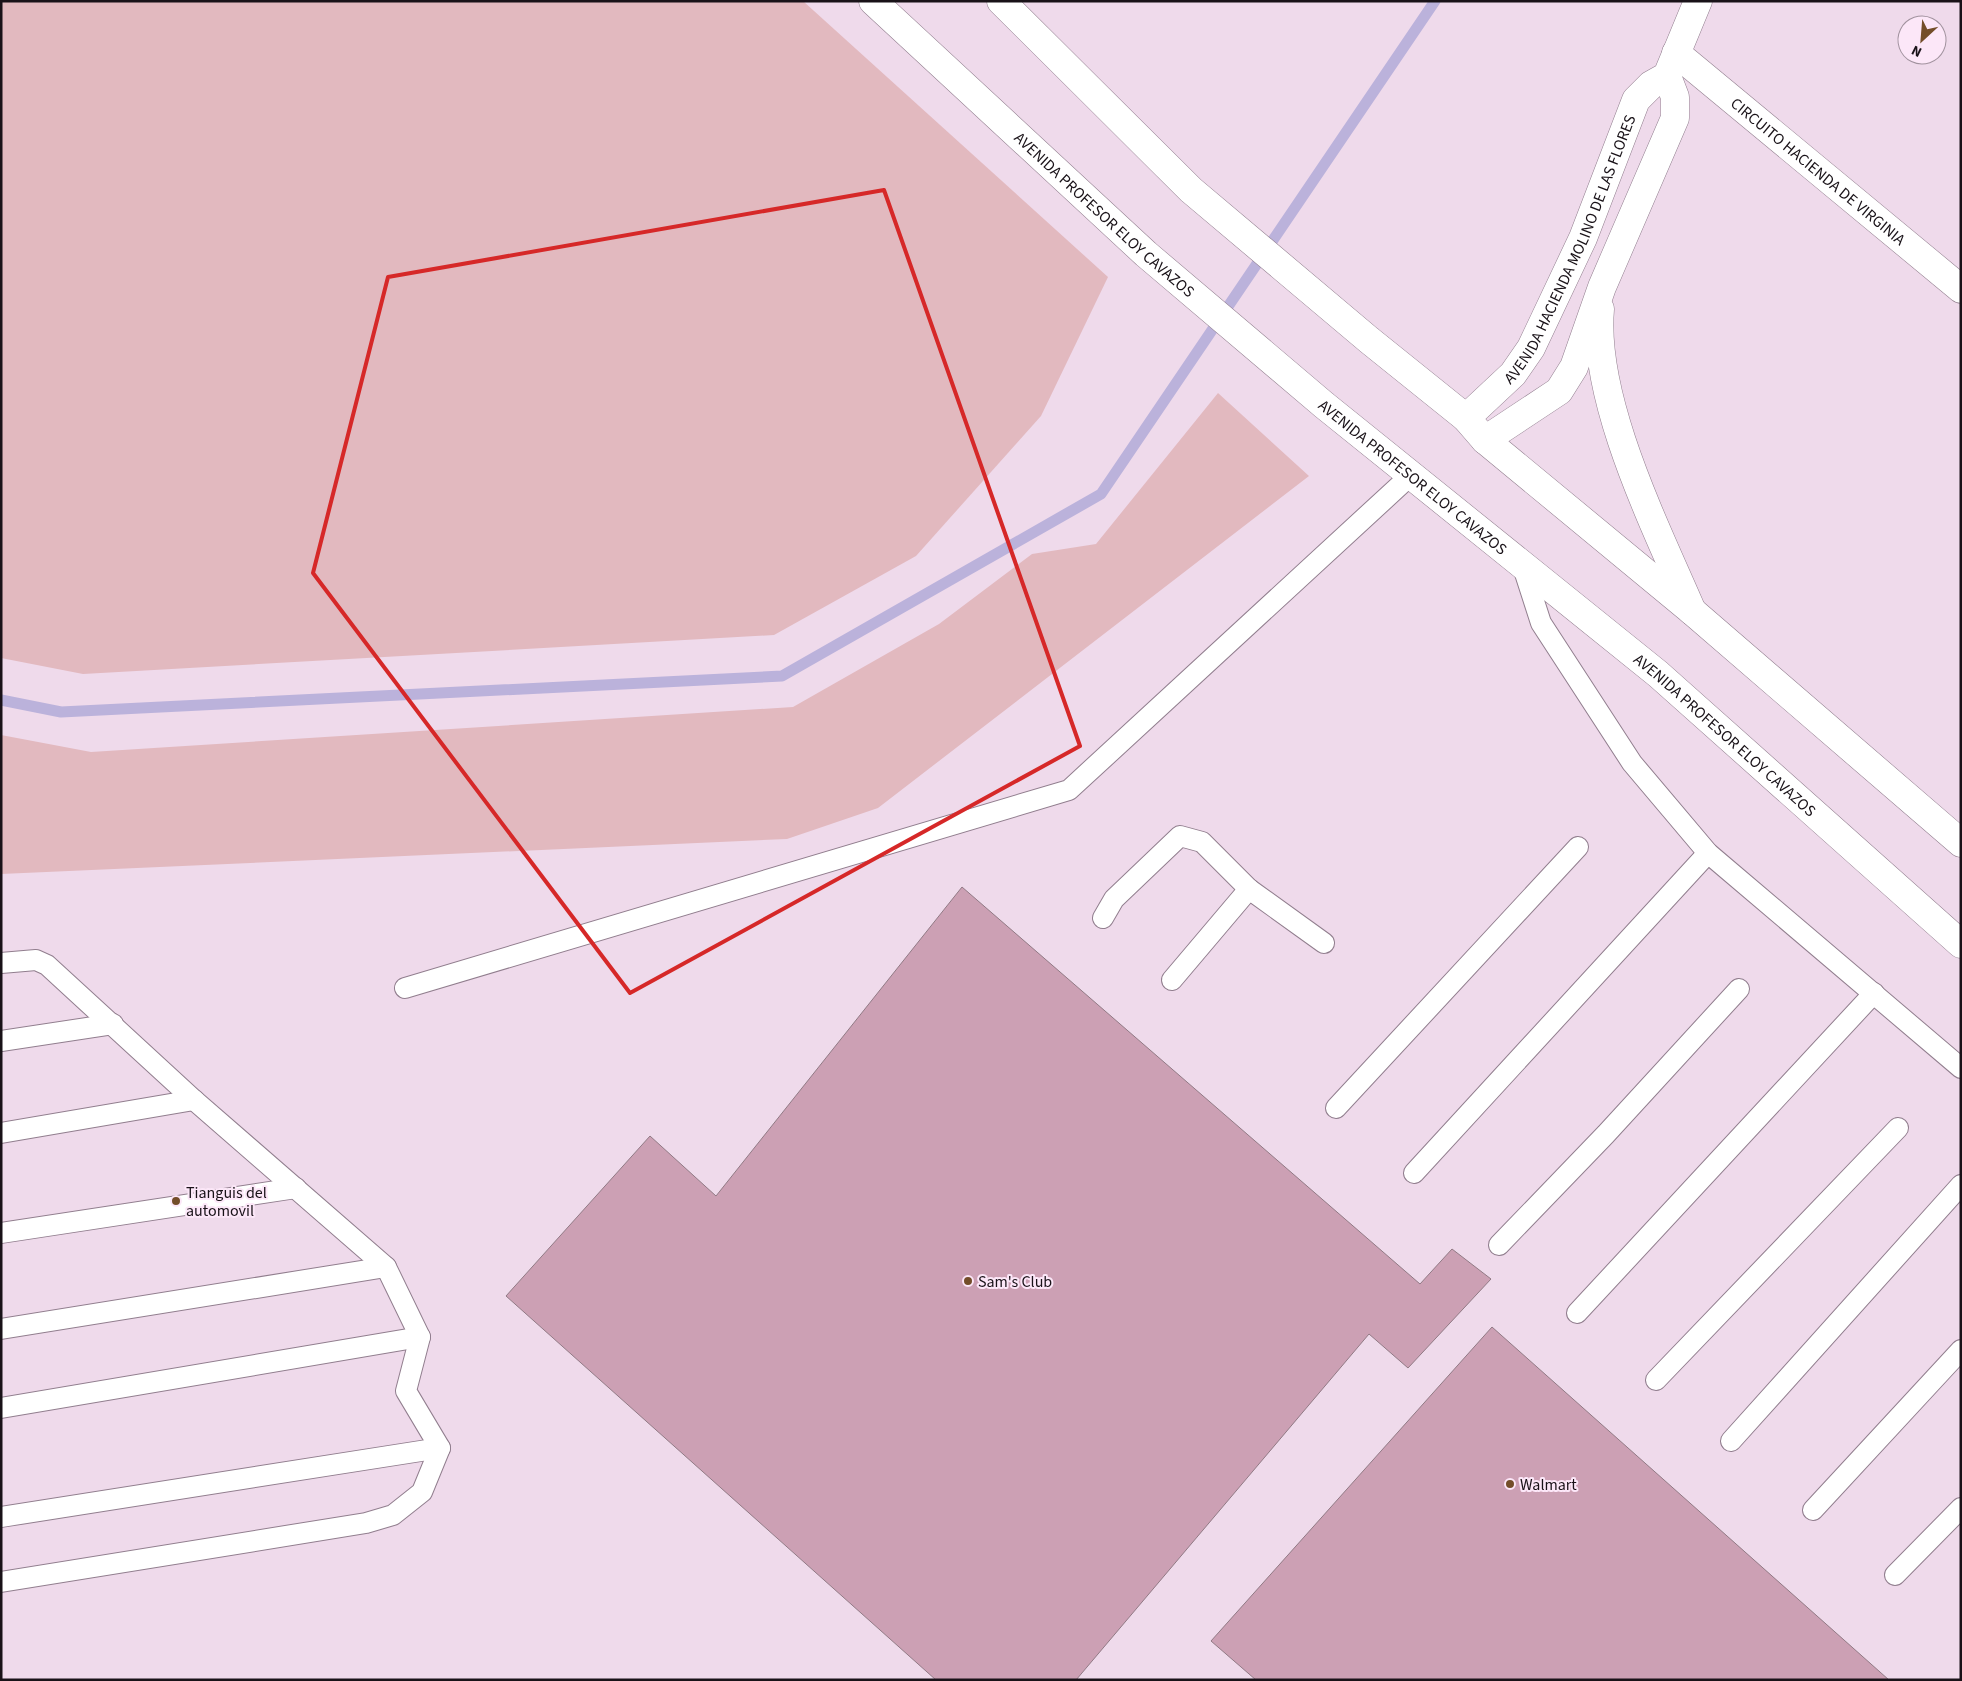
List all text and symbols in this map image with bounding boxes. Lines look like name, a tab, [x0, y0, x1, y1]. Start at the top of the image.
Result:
north arrow	[1897, 15, 1947, 65]
text: N	[1908, 40, 1925, 62]
street label: CIRCUITO HACIENDA DE VIRGINIA	[1726, 93, 1910, 251]
street label: AVENIDA HACIENDA MOLINO DE LAS FLORES	[1499, 112, 1641, 389]
street label: AVENIDA PROFESOR ELOY CAVAZOS	[1009, 127, 1199, 303]
street label: AVENIDA PROFESOR ELOY CAVAZOS	[1313, 395, 1511, 560]
street label: AVENIDA PROFESOR ELOY CAVAZOS	[1629, 649, 1821, 822]
place label: Tianguis del automovil	[186, 1182, 267, 1222]
marker: Tianguis del automovil	[170, 1195, 182, 1207]
place label: Sam's Club	[978, 1271, 1052, 1293]
marker: Sam's Club	[962, 1275, 974, 1287]
place label: Walmart	[1520, 1474, 1577, 1496]
marker: Walmart	[1504, 1478, 1516, 1490]

